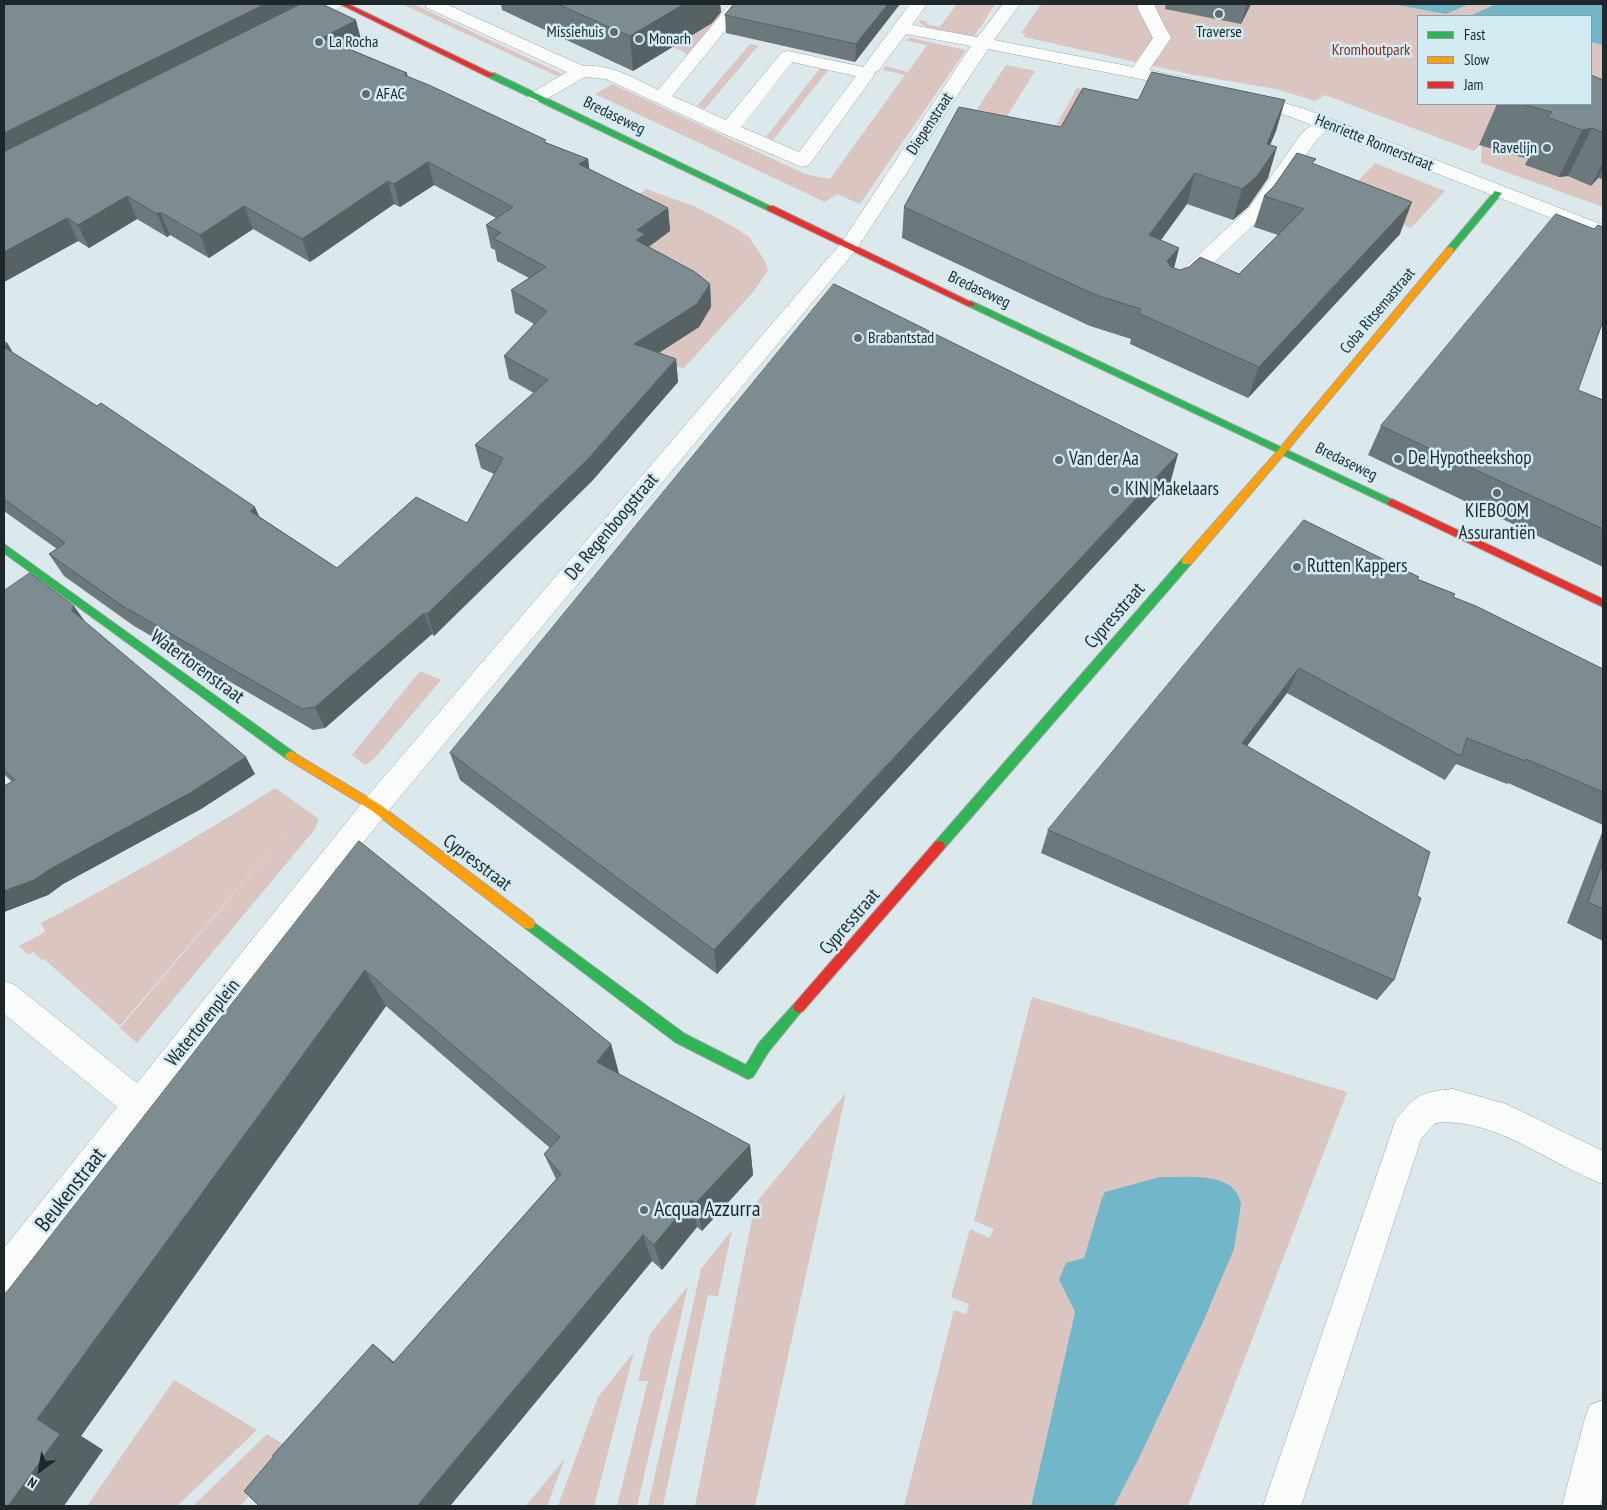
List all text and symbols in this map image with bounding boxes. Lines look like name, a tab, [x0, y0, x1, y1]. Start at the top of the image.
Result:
marker: Traverse	[1213, 8, 1225, 20]
legend	[1417, 15, 1592, 105]
place label: Missiehuis	[547, 22, 604, 42]
place label: Traverse	[1196, 22, 1242, 42]
text: Fast	[1464, 25, 1485, 44]
marker: Missiehuis	[608, 26, 620, 38]
place label: Monarh	[649, 29, 691, 49]
place label: La Rocha	[329, 32, 378, 52]
marker: Monarh	[633, 33, 645, 45]
marker: La Rocha	[313, 36, 325, 48]
park label: Kromhoutpark	[1332, 40, 1410, 60]
text: Slow	[1464, 50, 1489, 69]
text: Jam	[1464, 75, 1483, 94]
place label: AFAC	[376, 84, 405, 104]
marker: AFAC	[360, 88, 372, 100]
street label: Diepenstraat	[903, 89, 957, 159]
street label: Bredaseweg	[580, 93, 648, 139]
street label: Henriette Ronnerstraat	[1312, 111, 1436, 175]
place label: Ravelijn	[1492, 138, 1537, 158]
marker: Ravelijn	[1541, 142, 1553, 154]
street label: Coba Ritsemastraat	[1336, 264, 1420, 358]
street label: Bredaseweg	[945, 267, 1013, 313]
place label: Brabantstad	[868, 328, 934, 348]
marker: Brabantstad	[852, 332, 864, 344]
street label: Bredaseweg	[1312, 439, 1380, 485]
place label: De Hypotheekshop	[1408, 448, 1531, 470]
place label: Van der Aa	[1069, 449, 1139, 471]
marker: De Hypotheekshop	[1392, 453, 1404, 465]
marker: Van der Aa	[1053, 454, 1065, 466]
street label: De Regenboogstraat	[561, 469, 663, 585]
place label: KIN Makelaars	[1125, 479, 1219, 501]
marker: KIN Makelaars	[1109, 484, 1121, 496]
marker: KIEBOOM Assurantiën	[1491, 487, 1503, 499]
place label: KIEBOOM Assurantiën	[1459, 501, 1535, 545]
place label: Rutten Kappers	[1307, 556, 1407, 578]
marker: Rutten Kappers	[1291, 561, 1303, 573]
street label: Cypresstraat	[1080, 578, 1150, 654]
street label: Watertorenstraat	[146, 625, 248, 709]
street label: Cypresstraat	[438, 830, 516, 896]
street label: Cypresstraat	[815, 884, 885, 960]
street label: Watertorenplein	[161, 975, 245, 1071]
street label: Beukenstraat	[30, 1143, 112, 1237]
place label: Acqua Azzurra	[654, 1197, 760, 1223]
marker: Acqua Azzurra	[638, 1204, 650, 1216]
north arrow	[15, 1445, 65, 1495]
text: N	[24, 1473, 40, 1492]

